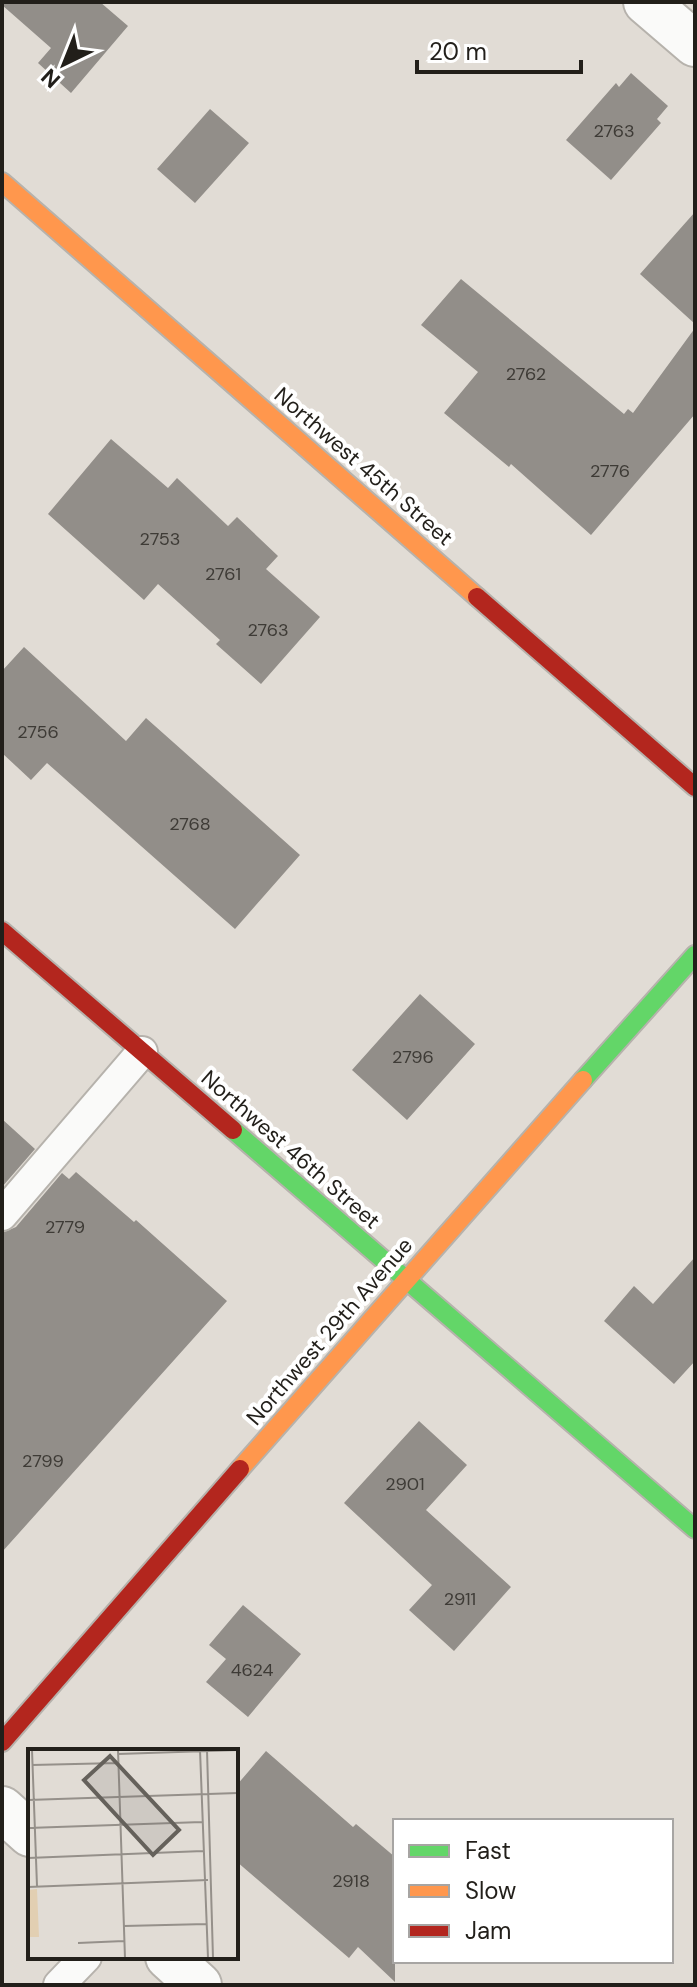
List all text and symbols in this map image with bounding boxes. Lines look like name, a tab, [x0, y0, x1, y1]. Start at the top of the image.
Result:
north arrow	[24, 24, 104, 104]
scale bar	[417, 24, 581, 74]
text: 20 m	[429, 36, 487, 67]
text: N	[35, 62, 66, 94]
house number: 2763	[593, 119, 635, 143]
house number: 2762	[506, 362, 546, 386]
street label: Northwest 45th Street	[268, 381, 459, 552]
house number: 2776	[590, 459, 630, 483]
house number: 2753	[140, 527, 180, 551]
house number: 2761	[205, 562, 241, 586]
house number: 2763	[247, 618, 289, 642]
house number: 2756	[17, 720, 59, 744]
house number: 2768	[169, 812, 211, 836]
house number: 2796	[392, 1045, 434, 1069]
street label: Northwest 46th Street	[195, 1064, 386, 1235]
house number: 2779	[45, 1215, 85, 1239]
street label: Northwest 29th Avenue	[240, 1231, 419, 1431]
house number: 2799	[22, 1449, 64, 1473]
house number: 2901	[385, 1472, 425, 1496]
house number: 2911	[444, 1587, 476, 1611]
house number: 4624	[231, 1658, 273, 1682]
inset map	[28, 1749, 238, 1959]
legend	[393, 1819, 673, 1963]
text: Fast	[465, 1835, 511, 1866]
house number: 2918	[332, 1869, 370, 1893]
text: Slow	[465, 1875, 516, 1906]
text: Jam	[465, 1915, 511, 1946]

